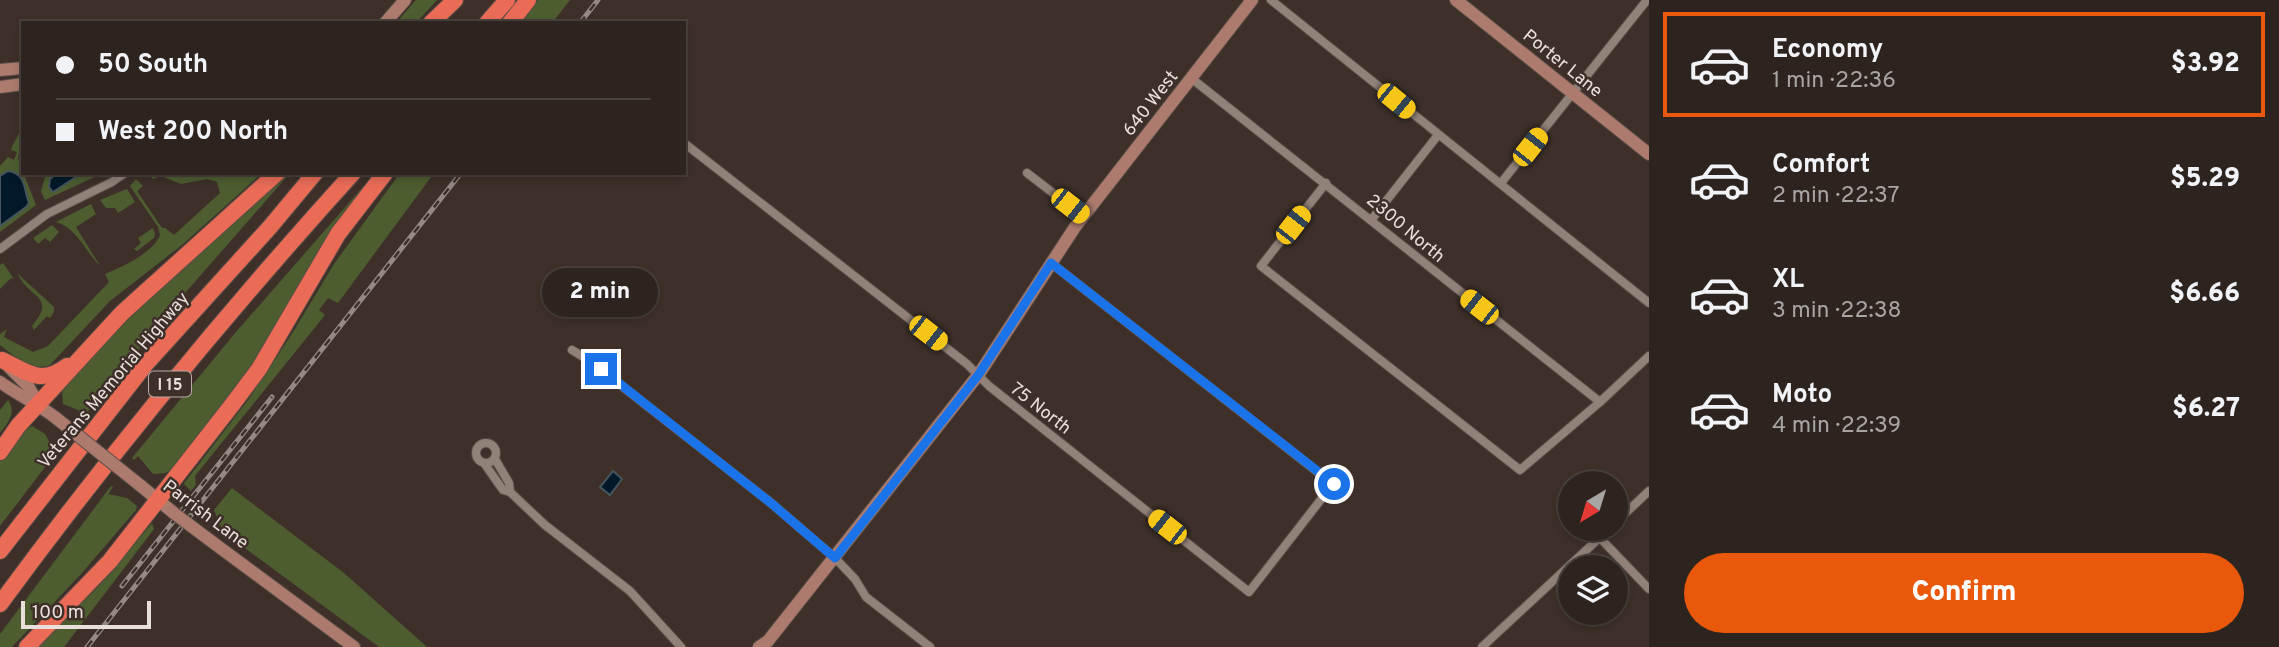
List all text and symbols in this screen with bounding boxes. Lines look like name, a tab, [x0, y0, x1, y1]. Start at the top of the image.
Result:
street label: Porter Lane	[1517, 25, 1607, 103]
icon: car	[1688, 33, 1751, 96]
text: Economy	[1772, 34, 1883, 67]
text: $3.92	[2171, 48, 2240, 81]
text: 50 South	[98, 49, 208, 82]
street label: 640 West	[1119, 67, 1184, 141]
text: 1 min · 22:36	[1772, 67, 1896, 96]
car	[1374, 80, 1419, 122]
text: West 200 North	[98, 116, 288, 149]
car	[1509, 124, 1552, 170]
icon: car	[1688, 148, 1751, 211]
text: Comfort	[1772, 149, 1870, 182]
text: $5.29	[2170, 163, 2240, 196]
text: 2 min · 22:37	[1772, 182, 1900, 211]
car	[1047, 185, 1094, 227]
street label: 2300 North	[1361, 190, 1449, 269]
car	[1272, 202, 1315, 248]
icon: car	[1688, 263, 1751, 326]
text: XL	[1772, 264, 1804, 297]
callout: 2 min	[543, 268, 659, 316]
text: 2 min	[570, 278, 630, 307]
text: $6.66	[2169, 278, 2240, 311]
car	[1456, 286, 1503, 328]
street label: Veterans Memorial Highway	[33, 288, 195, 474]
text: 3 min · 22:38	[1772, 297, 1902, 326]
car	[905, 312, 952, 354]
route end	[585, 353, 617, 385]
road number: I 15	[149, 372, 191, 396]
street label: 75 North	[1005, 378, 1075, 440]
icon: car	[1688, 378, 1751, 441]
text: Moto	[1772, 379, 1832, 412]
text: $6.27	[2172, 393, 2240, 426]
text: 4 min · 22:39	[1772, 412, 1901, 441]
route start	[1318, 468, 1350, 500]
north arrow	[1558, 471, 1628, 541]
map controls	[1558, 471, 1628, 625]
street label: Parrish Lane	[158, 475, 253, 555]
car	[1144, 506, 1191, 548]
button: Confirm	[1684, 553, 2244, 633]
button: layers	[1558, 555, 1628, 625]
scale bar	[21, 598, 150, 630]
text: 100 m	[32, 601, 84, 625]

